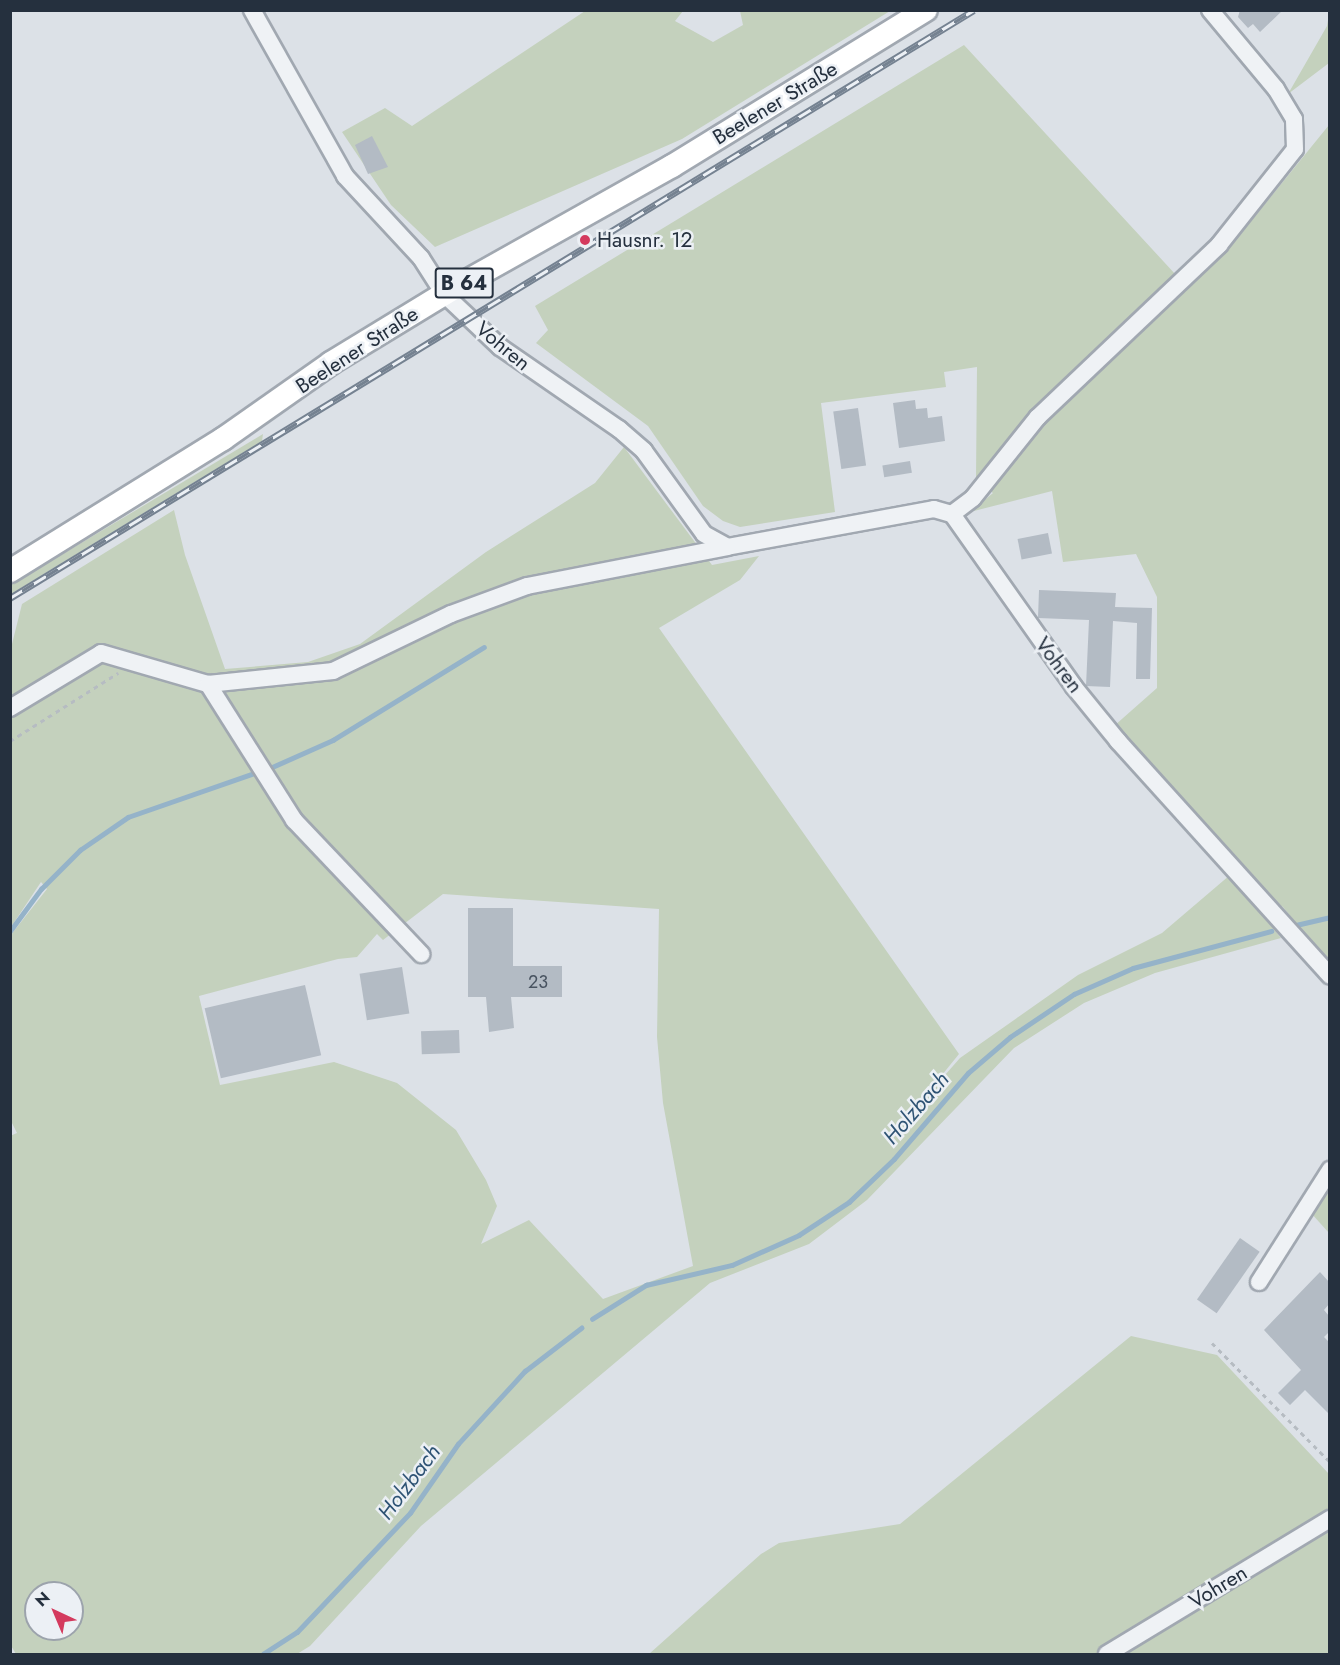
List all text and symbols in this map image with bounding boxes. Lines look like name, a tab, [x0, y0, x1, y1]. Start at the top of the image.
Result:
street label: Beelener Straße	[708, 56, 842, 150]
place label: Hausnr. 12	[597, 227, 693, 253]
marker: Hausnr. 12	[578, 233, 592, 247]
road number: B 64	[434, 266, 494, 300]
street label: Beelener Straße	[291, 301, 423, 399]
street label: Vohren	[471, 316, 535, 376]
street label: Vohren	[1030, 632, 1088, 698]
house number: 23	[528, 971, 548, 993]
water label: Holzbach	[877, 1066, 955, 1150]
water label: Holzbach	[372, 1439, 446, 1525]
street label: Vohren	[1184, 1560, 1252, 1614]
north arrow	[24, 1581, 84, 1641]
text: N	[30, 1586, 55, 1612]

